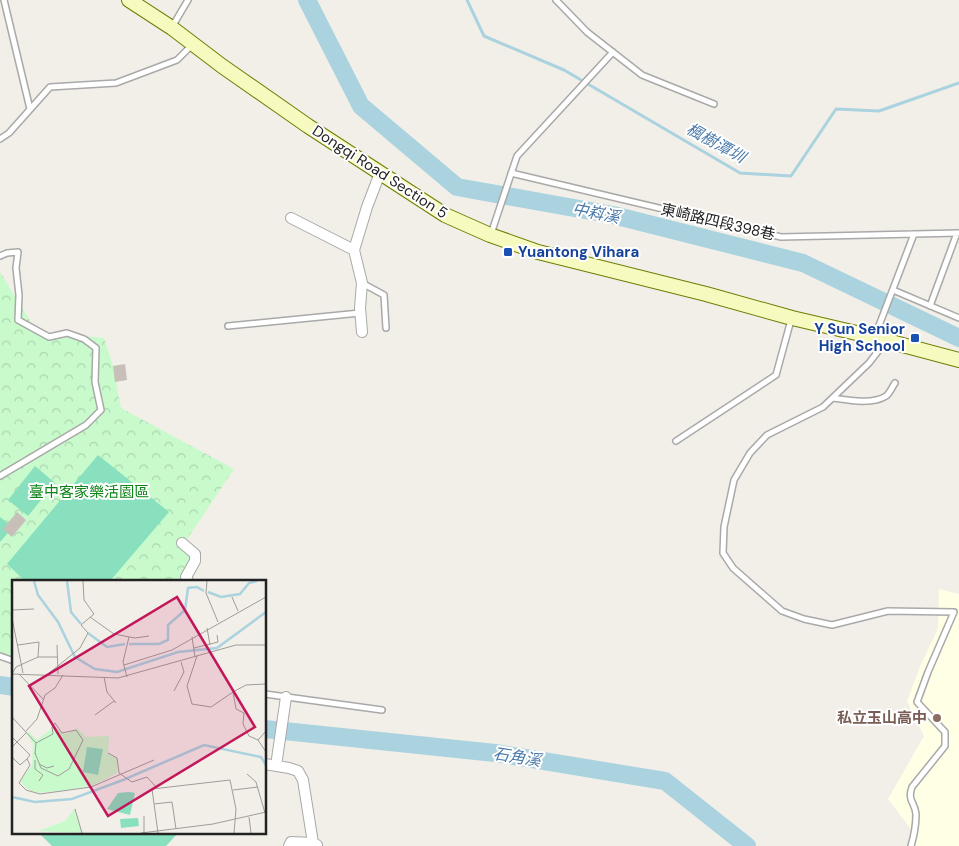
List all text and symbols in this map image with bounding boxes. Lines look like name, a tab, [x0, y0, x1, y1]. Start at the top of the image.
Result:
water label: 楓樹潭圳	[683, 118, 751, 169]
street label: Dongqi Road Section 5	[308, 121, 452, 223]
water label: 中嵙溪	[570, 198, 624, 228]
street label: 東崎路四段398巷	[659, 199, 777, 245]
place label: Yuantong Vihara	[518, 242, 639, 262]
marker: Yuantong Vihara	[502, 246, 514, 258]
place label: Y Sun Senior High School	[814, 319, 905, 356]
marker: Y Sun Senior High School	[909, 332, 921, 344]
park label: 臺中客家樂活園區	[29, 482, 149, 502]
inset map	[12, 580, 266, 834]
place label: 私立玉山高中	[837, 708, 927, 728]
marker: 私立玉山高中	[931, 712, 943, 724]
water label: 石角溪	[492, 743, 544, 771]

